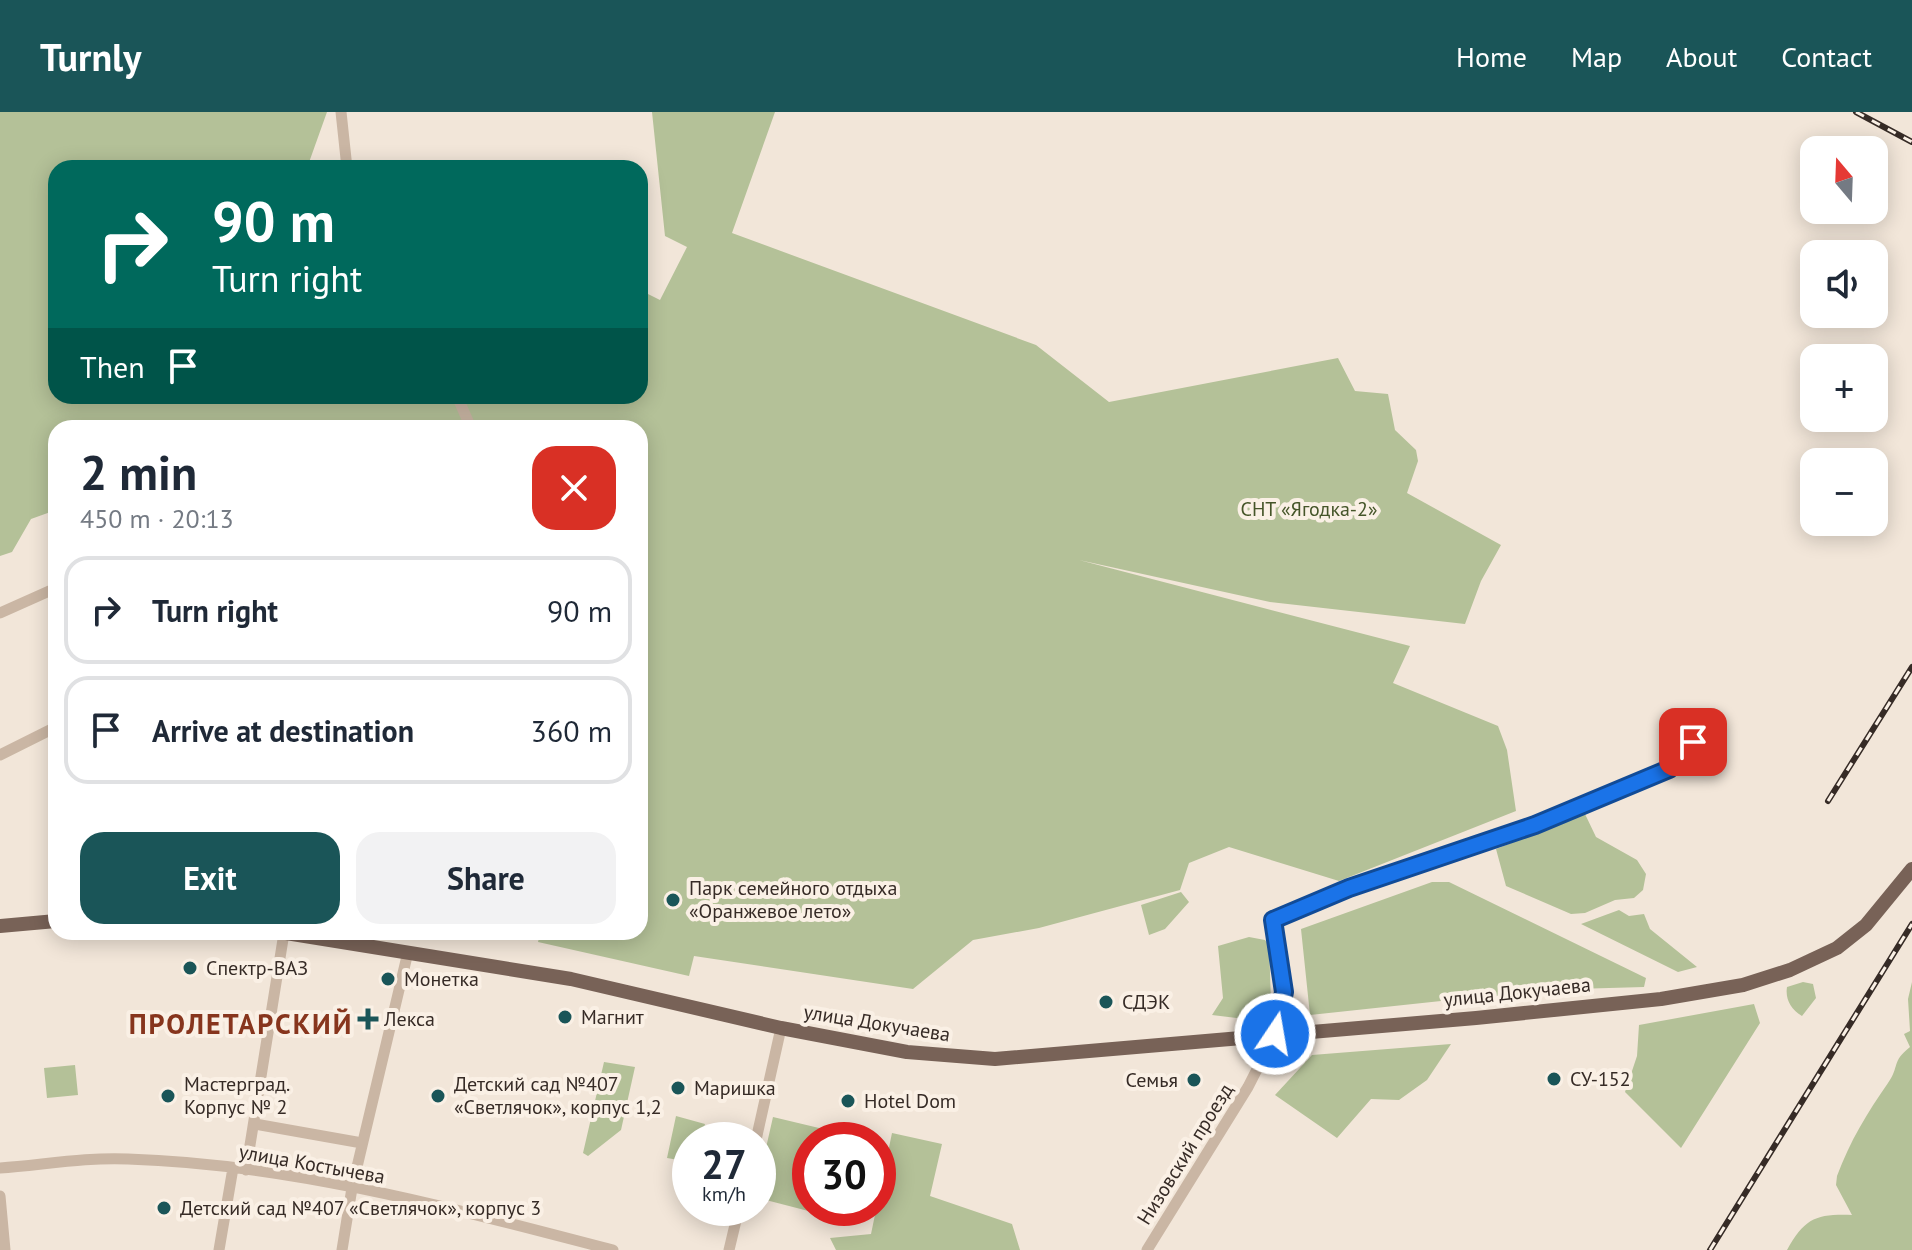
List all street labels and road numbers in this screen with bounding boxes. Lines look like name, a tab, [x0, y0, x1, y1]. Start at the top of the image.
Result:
street label: улица Докучаева	[1442, 971, 1592, 1013]
street label: улица Докучаева	[802, 999, 952, 1047]
street label: Низовский проезд	[1131, 1078, 1239, 1229]
street label: улица Костычева	[237, 1138, 387, 1190]

